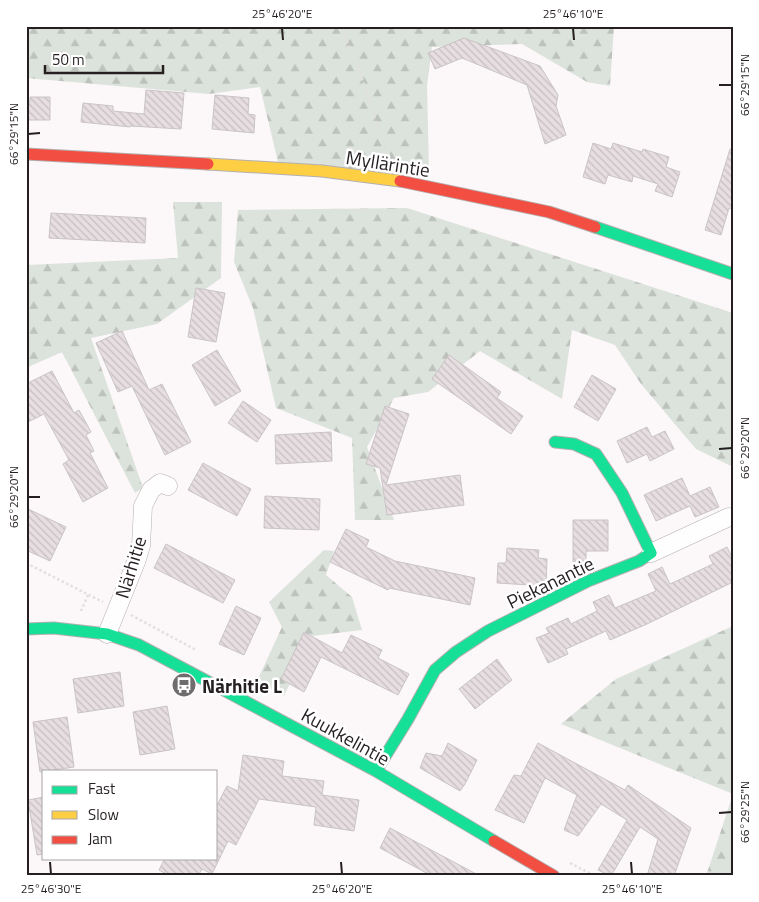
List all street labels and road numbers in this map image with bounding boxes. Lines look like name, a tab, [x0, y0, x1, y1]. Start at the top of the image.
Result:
street label: Myllärintie	[344, 142, 432, 184]
street label: Närhitie	[107, 532, 153, 602]
street label: Piekanantie	[501, 548, 599, 616]
street label: Kuukkelintie	[296, 700, 396, 772]

